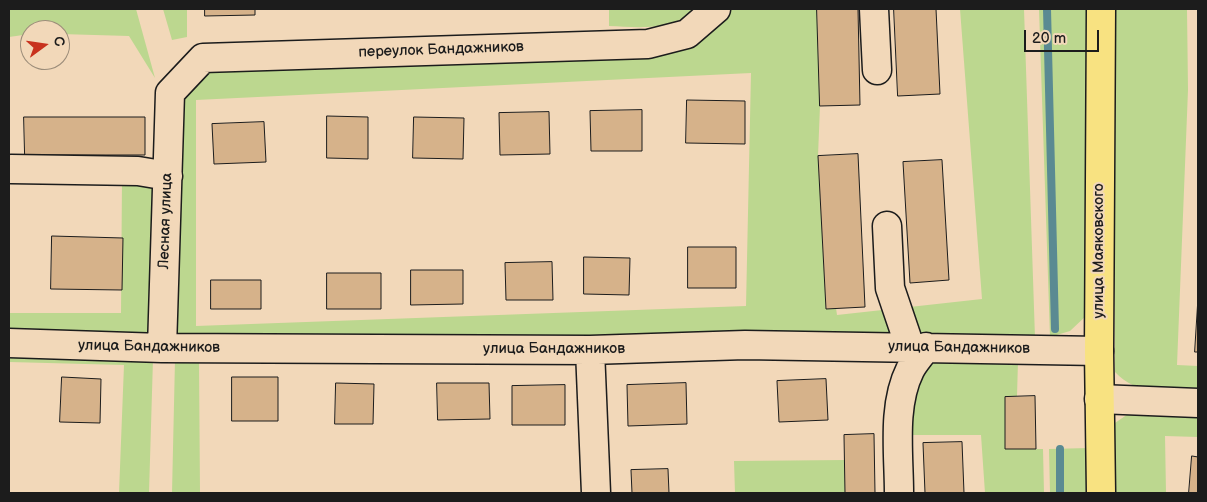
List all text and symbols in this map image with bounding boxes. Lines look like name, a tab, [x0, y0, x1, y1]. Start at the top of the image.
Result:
north arrow	[20, 20, 70, 70]
scale bar	[1027, 20, 1102, 52]
text: 20 m	[1032, 29, 1066, 48]
text: С	[50, 35, 68, 48]
street label: переулок Бандажников	[358, 38, 524, 62]
street label: Лесная улица	[155, 172, 177, 270]
street label: улица Маяковского	[1090, 184, 1108, 318]
street label: улица Бандажников	[78, 337, 220, 357]
street label: улица Бандажников	[888, 338, 1030, 358]
street label: улица Бандажников	[483, 340, 625, 358]

